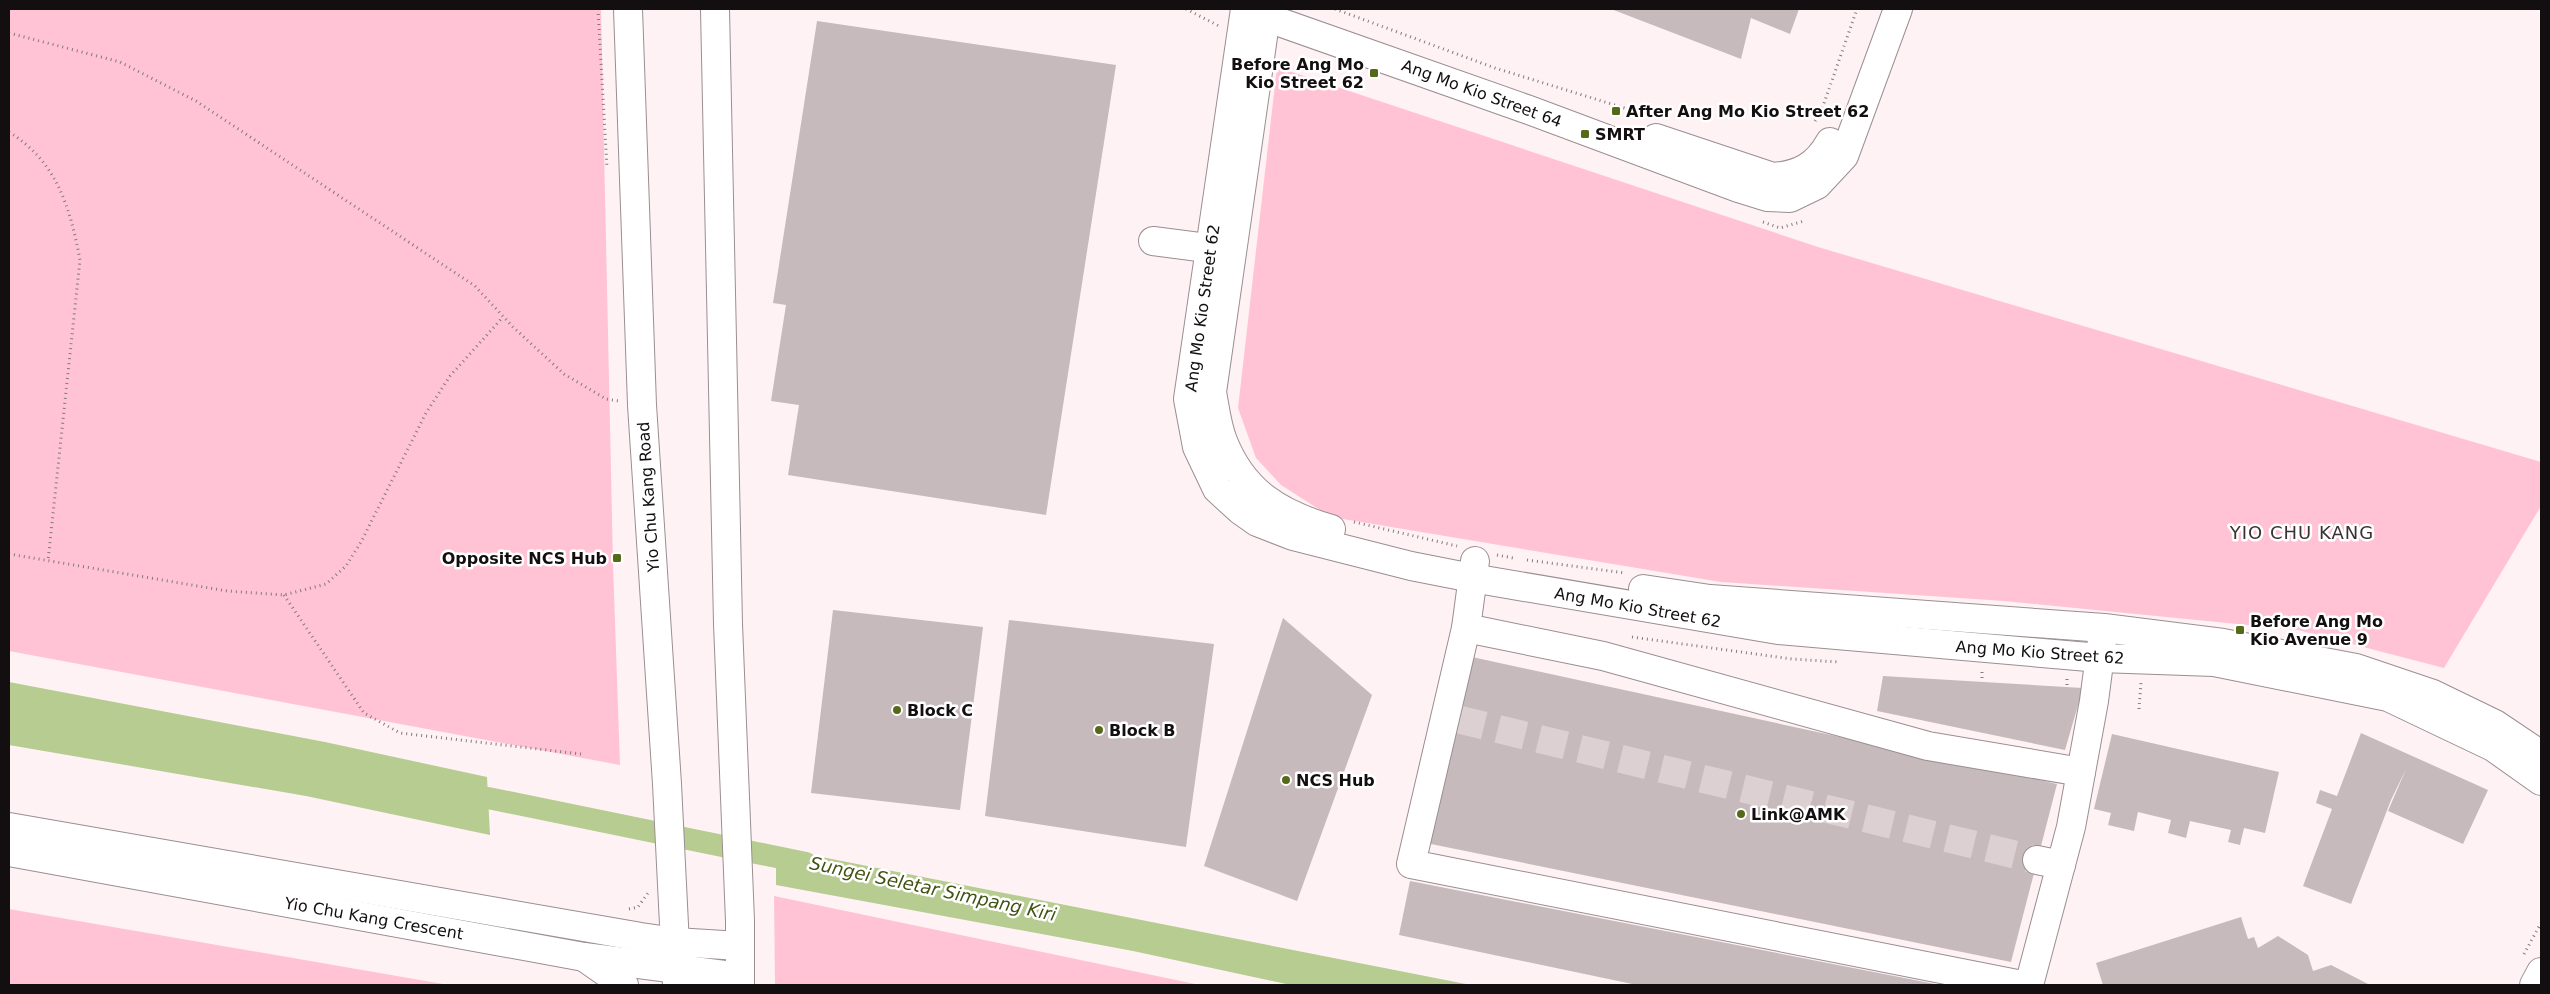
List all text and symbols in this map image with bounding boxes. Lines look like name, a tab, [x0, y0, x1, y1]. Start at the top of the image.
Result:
place label: Before Ang Mo Kio Street 62	[1231, 55, 1364, 92]
street label: Ang Mo Kio Street 64	[1399, 56, 1564, 131]
marker: Before Ang Mo Kio Street 62	[1368, 67, 1380, 79]
place label: After Ang Mo Kio Street 62	[1626, 102, 1869, 121]
marker: After Ang Mo Kio Street 62	[1610, 105, 1622, 117]
place label: SMRT	[1595, 125, 1645, 144]
marker: SMRT	[1579, 128, 1591, 140]
street label: Ang Mo Kio Street 62	[1181, 223, 1224, 393]
street label: Yio Chu Kang Road	[634, 421, 663, 574]
district label: YIO CHU KANG	[2229, 522, 2374, 543]
place label: Opposite NCS Hub	[442, 549, 607, 568]
marker: Opposite NCS Hub	[611, 552, 623, 564]
street label: Ang Mo Kio Street 62	[1553, 583, 1723, 632]
place label: Before Ang Mo Kio Avenue 9	[2250, 612, 2383, 649]
marker: Before Ang Mo Kio Avenue 9	[2234, 624, 2246, 636]
street label: Ang Mo Kio Street 62	[1955, 637, 2125, 668]
place label: Block C	[907, 701, 973, 720]
marker: Block C	[891, 704, 903, 716]
place label: Block B	[1109, 721, 1176, 740]
marker: Block B	[1093, 724, 1105, 736]
place label: NCS Hub	[1296, 771, 1375, 790]
marker: NCS Hub	[1280, 774, 1292, 786]
place label: Link@AMK	[1751, 805, 1846, 824]
marker: Link@AMK	[1735, 808, 1747, 820]
water label: Sungei Seletar Simpang Kiri	[808, 852, 1058, 925]
street label: Yio Chu Kang Crescent	[282, 893, 465, 944]

